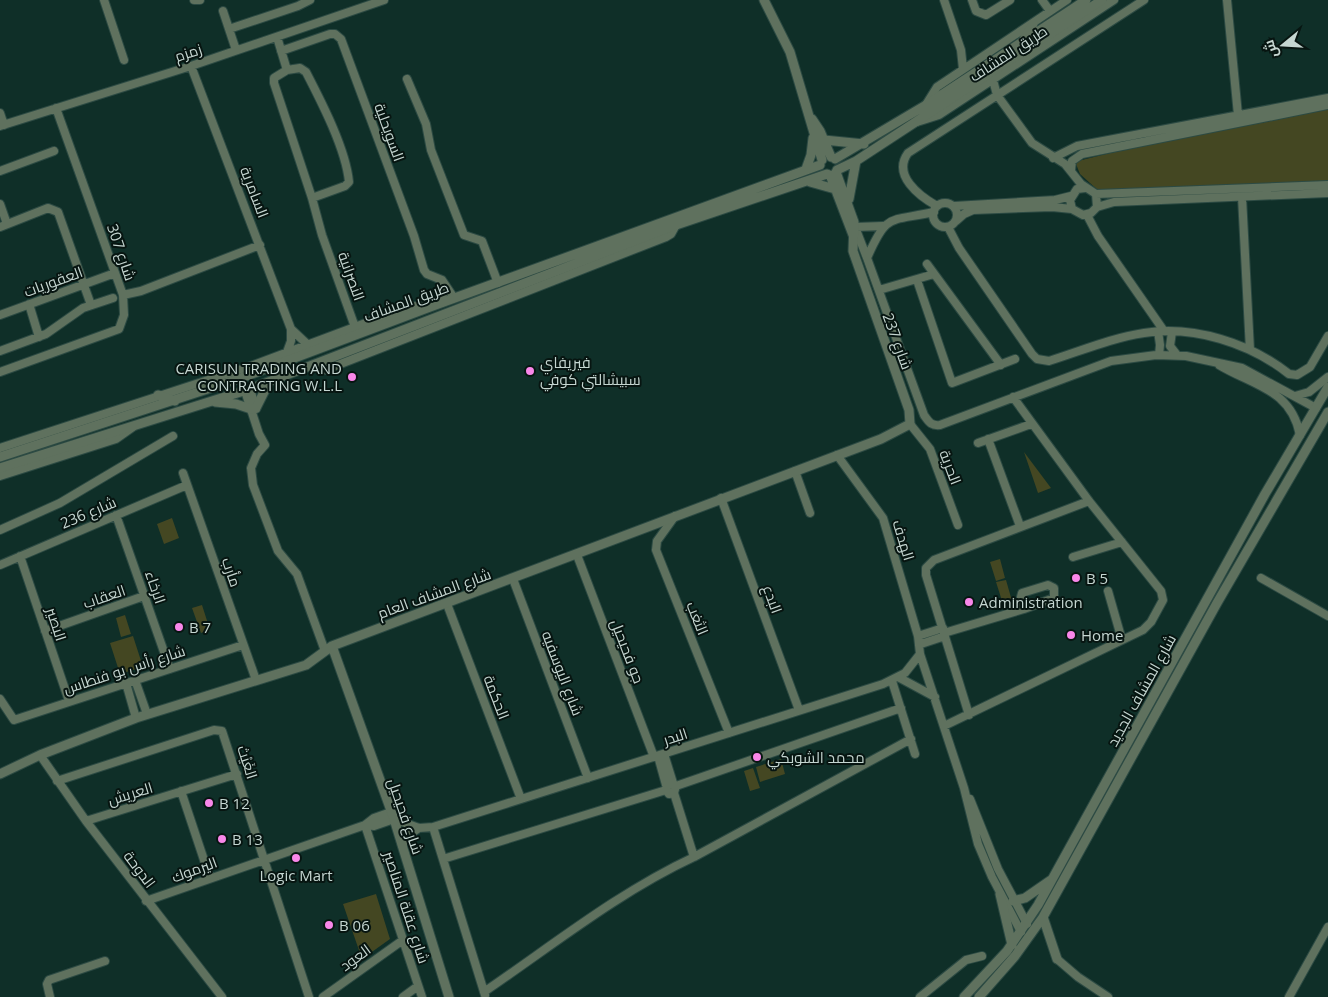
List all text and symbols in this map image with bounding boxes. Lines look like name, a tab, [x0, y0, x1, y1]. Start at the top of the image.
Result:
street label: طريق المشاف	[965, 20, 1051, 87]
north arrow	[1258, 20, 1308, 70]
street label: زمزم	[172, 38, 204, 67]
text: ش	[1258, 38, 1282, 61]
street label: السويحلية	[370, 100, 410, 164]
street label: السامرية	[236, 163, 274, 221]
street label: شارع 307	[101, 221, 141, 284]
street label: النصرانية	[334, 249, 370, 303]
street label: العقوريات	[21, 261, 85, 301]
street label: طريق المشاف	[361, 276, 452, 327]
street label: شارع 237	[877, 310, 917, 373]
place label: فيريفاي سبيشالتي كوفي	[540, 352, 641, 392]
place label: CARISUN TRADING AND CONTRACTING W.L.L	[175, 358, 342, 395]
marker: فيريفاي سبيشالتي كوفي	[524, 365, 536, 377]
marker: CARISUN TRADING AND CONTRACTING W.L.L	[346, 371, 358, 383]
street label: الحرية	[935, 447, 967, 487]
street label: شارع 236	[57, 491, 120, 535]
street label: الهدف	[887, 517, 920, 563]
street label: مأرب	[218, 555, 246, 589]
street label: شارع المشاف العام	[374, 563, 494, 625]
street label: الرخاء	[141, 568, 171, 606]
place label: B 5	[1086, 568, 1108, 588]
marker: B 5	[1070, 572, 1082, 584]
street label: العقاب	[80, 579, 128, 613]
street label: البدع	[757, 582, 787, 617]
place label: Administration	[979, 592, 1083, 612]
marker: Administration	[963, 596, 975, 608]
street label: الثغب	[682, 598, 714, 638]
street label: البصير	[42, 604, 72, 643]
street label: جو فحيحيل	[606, 616, 649, 686]
place label: B 7	[189, 617, 211, 637]
marker: B 7	[173, 621, 185, 633]
place label: Home	[1081, 625, 1123, 645]
street label: شارع اليوسفيه	[536, 628, 588, 719]
marker: Home	[1065, 629, 1077, 641]
street label: شارع المشاف الجديد	[1102, 630, 1182, 751]
street label: شارع رأس بو فنطاس	[61, 640, 188, 700]
street label: الحكمة	[479, 672, 515, 722]
street label: البدر	[659, 723, 690, 750]
street label: الغَيْث	[233, 743, 263, 781]
place label: محمد الشوبكي	[767, 747, 865, 770]
marker: محمد الشوبكي	[751, 751, 763, 763]
street label: شارع فحيحيل	[382, 775, 428, 857]
street label: العريش	[105, 777, 155, 810]
place label: B 12	[219, 793, 250, 813]
marker: B 12	[203, 797, 215, 809]
place label: B 13	[232, 829, 263, 849]
marker: B 13	[216, 833, 228, 845]
street label: الدوحة	[120, 846, 160, 892]
street label: شارع عقلة المناصير	[377, 847, 435, 966]
street label: اليرموك	[168, 852, 220, 886]
marker: Logic Mart	[290, 852, 302, 864]
place label: Logic Mart	[259, 865, 333, 885]
place label: B 06	[339, 915, 370, 935]
marker: B 06	[323, 919, 335, 931]
street label: العود	[336, 939, 374, 975]

